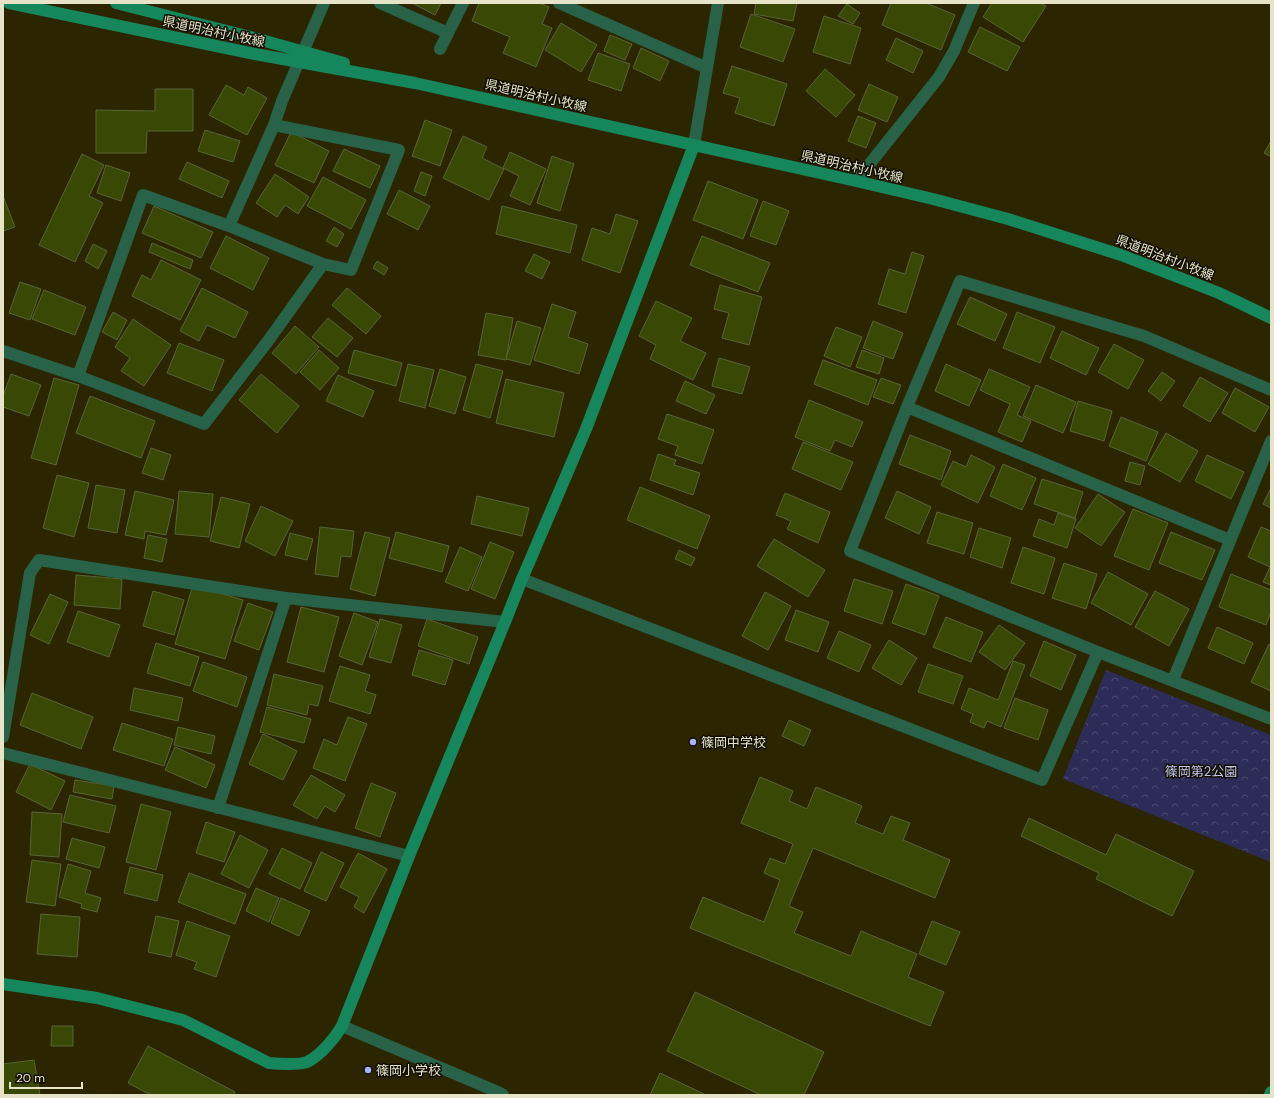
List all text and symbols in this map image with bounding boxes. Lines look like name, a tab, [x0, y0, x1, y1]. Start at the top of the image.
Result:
street label: 県道明治村小牧線	[161, 12, 267, 51]
street label: 県道明治村小牧線	[483, 76, 588, 115]
street label: 県道明治村小牧線	[799, 147, 904, 186]
street label: 県道明治村小牧線	[1113, 231, 1216, 284]
place label: 篠岡中学校	[701, 734, 766, 751]
marker: 篠岡中学校	[688, 737, 698, 747]
park label: 篠岡第2公園	[1165, 763, 1237, 780]
place label: 篠岡小学校	[376, 1062, 441, 1079]
scale bar	[10, 1064, 82, 1090]
marker: 篠岡小学校	[363, 1065, 373, 1075]
text: 20 m	[16, 1070, 45, 1086]

